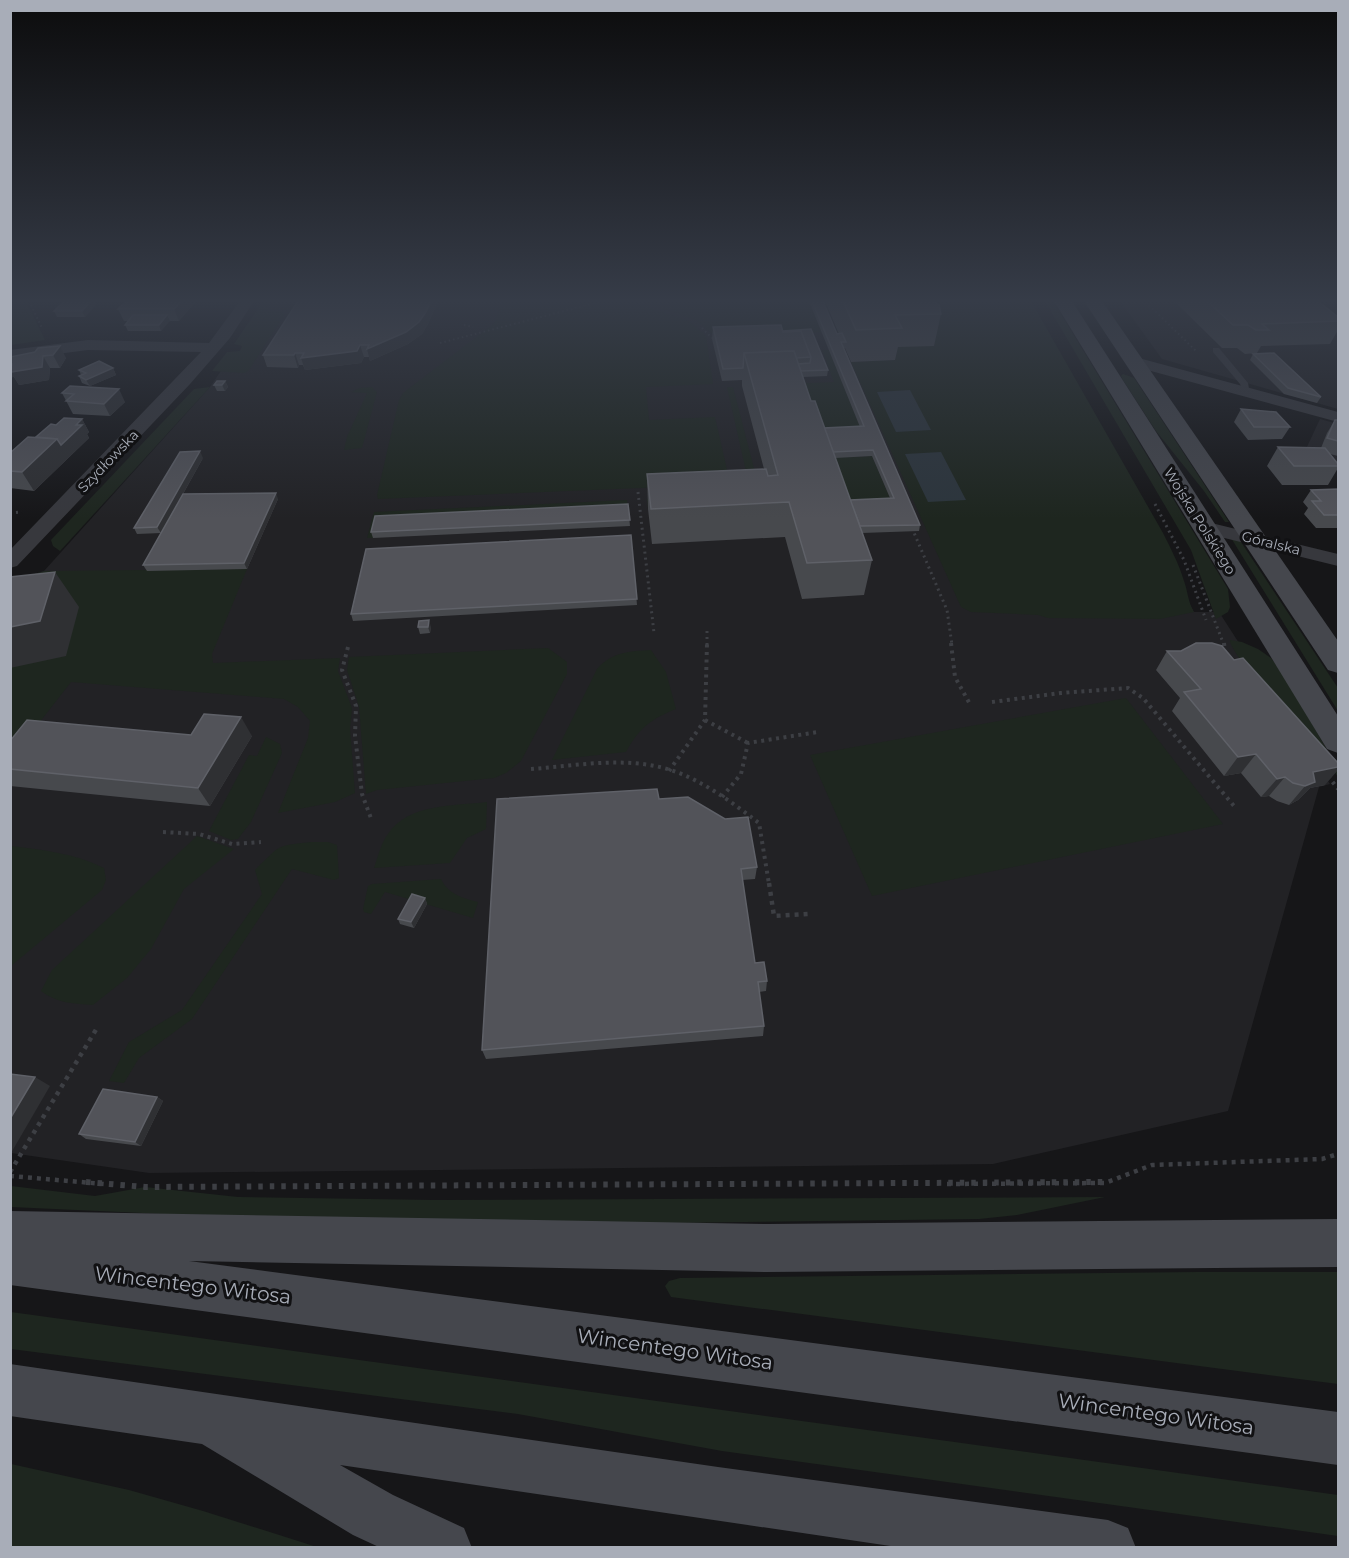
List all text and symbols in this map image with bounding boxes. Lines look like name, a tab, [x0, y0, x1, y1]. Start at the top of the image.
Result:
street label: Szydłowska	[74, 426, 142, 496]
street label: Wojska Polskiego	[1160, 464, 1240, 578]
street label: Góralska	[1240, 527, 1302, 559]
street label: Wincentego Witosa	[93, 1261, 293, 1309]
street label: Wincentego Witosa	[575, 1323, 775, 1375]
street label: Wincentego Witosa	[1056, 1388, 1256, 1440]

